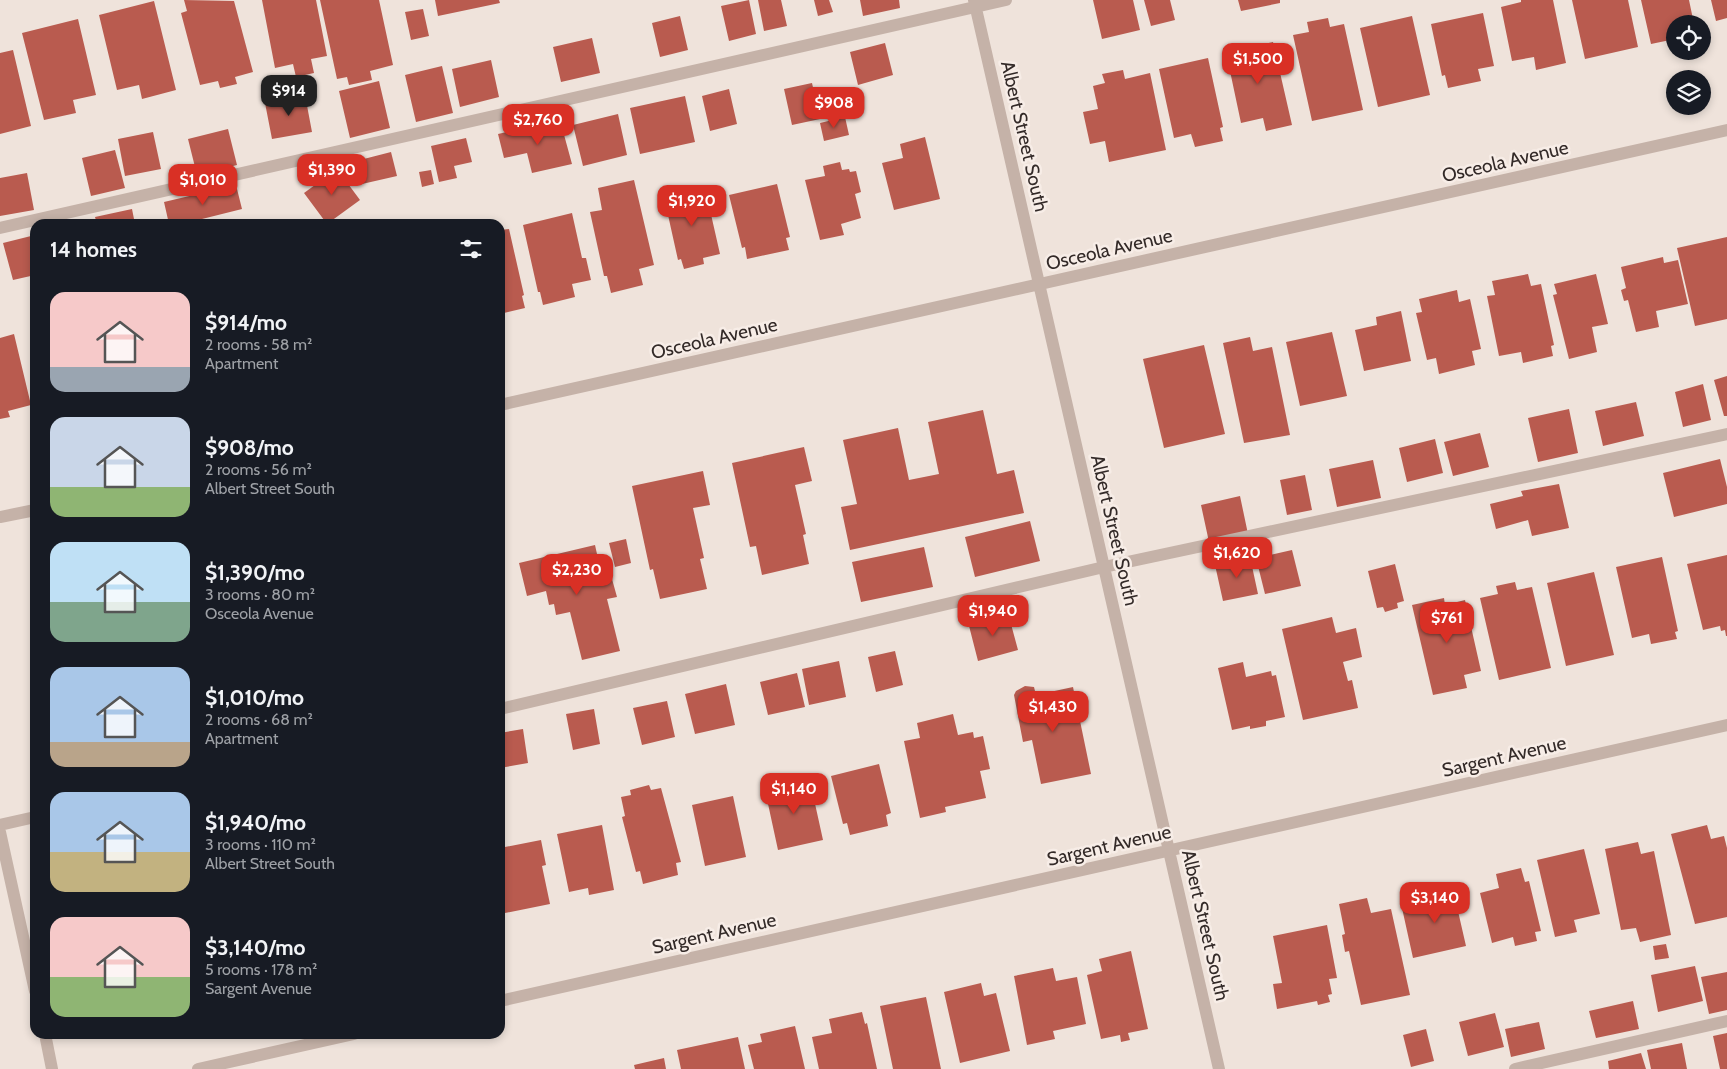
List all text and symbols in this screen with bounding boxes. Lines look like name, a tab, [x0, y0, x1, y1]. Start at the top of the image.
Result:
map controls	[1666, 15, 1711, 115]
button: locate	[1666, 15, 1711, 60]
pin: $1,500	[1217, 42, 1299, 85]
text: $1,500	[1233, 49, 1283, 68]
street label: Albert Street South	[996, 58, 1053, 214]
button: layers	[1666, 70, 1711, 115]
pin: $914	[259, 74, 319, 117]
text: $914	[272, 81, 306, 100]
pin: $908	[804, 86, 864, 129]
text: $908	[814, 93, 854, 112]
pin: $2,760	[497, 104, 579, 146]
text: $2,760	[513, 110, 563, 129]
street label: Osceola Avenue	[1440, 136, 1571, 187]
pin: $1,390	[291, 154, 373, 196]
text: $1,390	[308, 160, 356, 179]
pin: $1,010	[162, 164, 244, 206]
text: $1,010	[179, 170, 227, 189]
pin: $1,920	[651, 184, 733, 227]
text: $1,920	[668, 191, 716, 210]
street label: Osceola Avenue	[1044, 224, 1175, 275]
icon: filters	[457, 235, 485, 263]
text: 14 homes	[50, 237, 137, 262]
text: $914/mo	[205, 310, 287, 335]
icon: home	[90, 312, 150, 372]
street label: Osceola Avenue	[649, 313, 780, 364]
text: 2 rooms · 58 m²	[205, 335, 312, 354]
text: Apartment	[205, 354, 278, 373]
text: $908/mo	[205, 435, 294, 460]
icon: home	[90, 437, 150, 497]
street label: Albert Street South	[1086, 452, 1143, 608]
text: 2 rooms · 56 m²	[205, 460, 312, 479]
text: Albert Street South	[205, 479, 335, 498]
pin: $1,620	[1196, 536, 1278, 579]
text: $1,620	[1213, 543, 1261, 562]
pin: $2,230	[536, 554, 618, 596]
text: $1,390/mo	[205, 560, 305, 585]
text: $2,230	[552, 560, 602, 579]
icon: home	[90, 562, 150, 622]
text: 3 rooms · 80 m²	[205, 585, 315, 604]
pin: $1,940	[952, 594, 1034, 637]
text: $1,940	[969, 601, 1017, 620]
pin: $761	[1417, 602, 1477, 644]
text: Osceola Avenue	[205, 604, 314, 623]
text: $761	[1431, 608, 1463, 627]
text: $1,010/mo	[205, 685, 304, 710]
icon: home	[90, 687, 150, 747]
pin: $1,430	[1012, 690, 1094, 733]
text: $1,430	[1029, 697, 1077, 716]
text: 2 rooms · 68 m²	[205, 710, 313, 729]
text: Apartment	[205, 729, 278, 748]
street label: Sargent Avenue	[1440, 731, 1569, 782]
pin: $1,140	[753, 772, 835, 815]
text: $1,140	[771, 779, 817, 798]
text: $1,940/mo	[205, 810, 306, 835]
icon: home	[90, 812, 150, 872]
street label: Sargent Avenue	[1045, 820, 1174, 871]
text: 3 rooms · 110 m²	[205, 835, 316, 854]
street label: Albert Street South	[1177, 847, 1234, 1003]
text: Albert Street South	[205, 854, 335, 873]
pin: $3,140	[1394, 882, 1476, 924]
text: $3,140	[1411, 888, 1459, 907]
street label: Sargent Avenue	[650, 908, 779, 959]
text: $3,140/mo	[205, 935, 306, 960]
icon: home	[90, 937, 150, 997]
text: 5 rooms · 178 m²	[205, 960, 317, 979]
text: Sargent Avenue	[205, 979, 312, 998]

